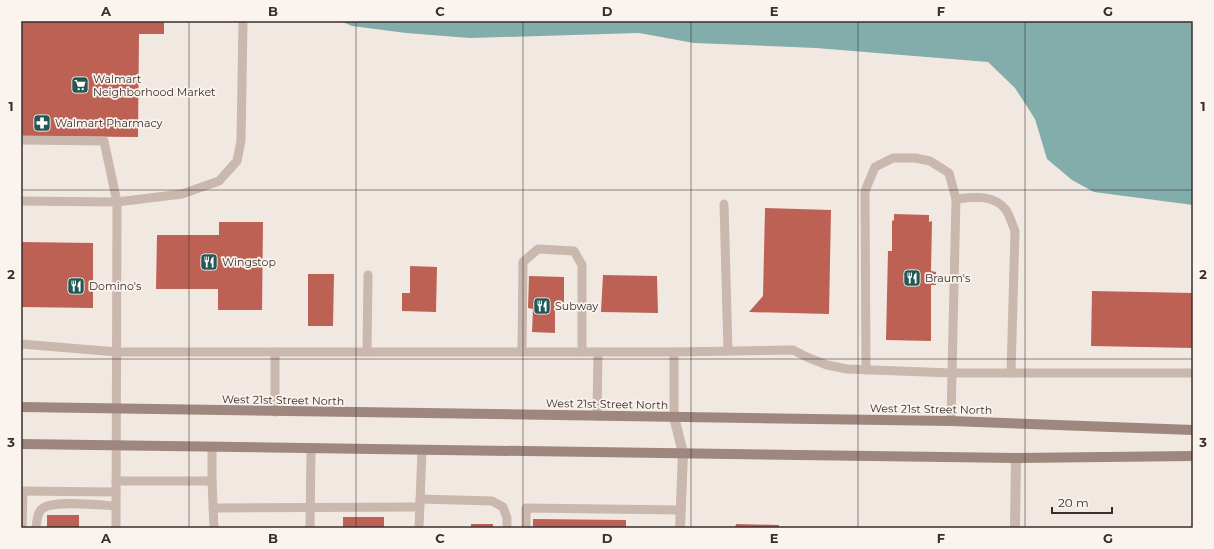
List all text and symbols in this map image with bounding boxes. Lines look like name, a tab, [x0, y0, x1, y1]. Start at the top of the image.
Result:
text: A	[100, 3, 112, 19]
text: B	[268, 3, 278, 19]
text: C	[435, 3, 445, 19]
text: D	[602, 3, 613, 19]
text: E	[770, 3, 779, 19]
text: F	[937, 3, 945, 19]
text: G	[1103, 3, 1113, 19]
place label: Walmart Neighborhood Market	[93, 72, 216, 99]
supermarket icon: Walmart Neighborhood Market	[70, 75, 90, 95]
text: 1	[8, 98, 14, 114]
text: 1	[1200, 98, 1206, 114]
pharmacy icon: Walmart Pharmacy	[32, 113, 52, 133]
place label: Walmart Pharmacy	[55, 116, 163, 130]
restaurant icon: Wingstop	[199, 252, 219, 272]
place label: Wingstop	[222, 255, 276, 269]
text: 2	[7, 266, 15, 282]
text: 2	[1199, 266, 1207, 282]
restaurant icon: Braum's	[902, 268, 922, 288]
place label: Braum's	[925, 271, 971, 285]
restaurant icon: Domino's	[66, 276, 86, 296]
place label: Domino's	[89, 279, 142, 293]
restaurant icon: Subway	[532, 296, 552, 316]
place label: Subway	[555, 299, 598, 313]
street label: West 21st Street North	[222, 392, 344, 408]
street label: West 21st Street North	[546, 396, 668, 412]
street label: West 21st Street North	[870, 401, 992, 417]
text: 3	[6, 434, 15, 450]
text: 3	[1198, 434, 1207, 450]
scale bar	[1052, 489, 1112, 515]
text: 20 m	[1058, 495, 1089, 510]
text: A	[100, 530, 112, 546]
text: B	[268, 530, 278, 546]
text: C	[435, 530, 445, 546]
text: D	[602, 530, 613, 546]
text: E	[770, 530, 779, 546]
text: F	[937, 530, 945, 546]
text: G	[1103, 530, 1113, 546]

